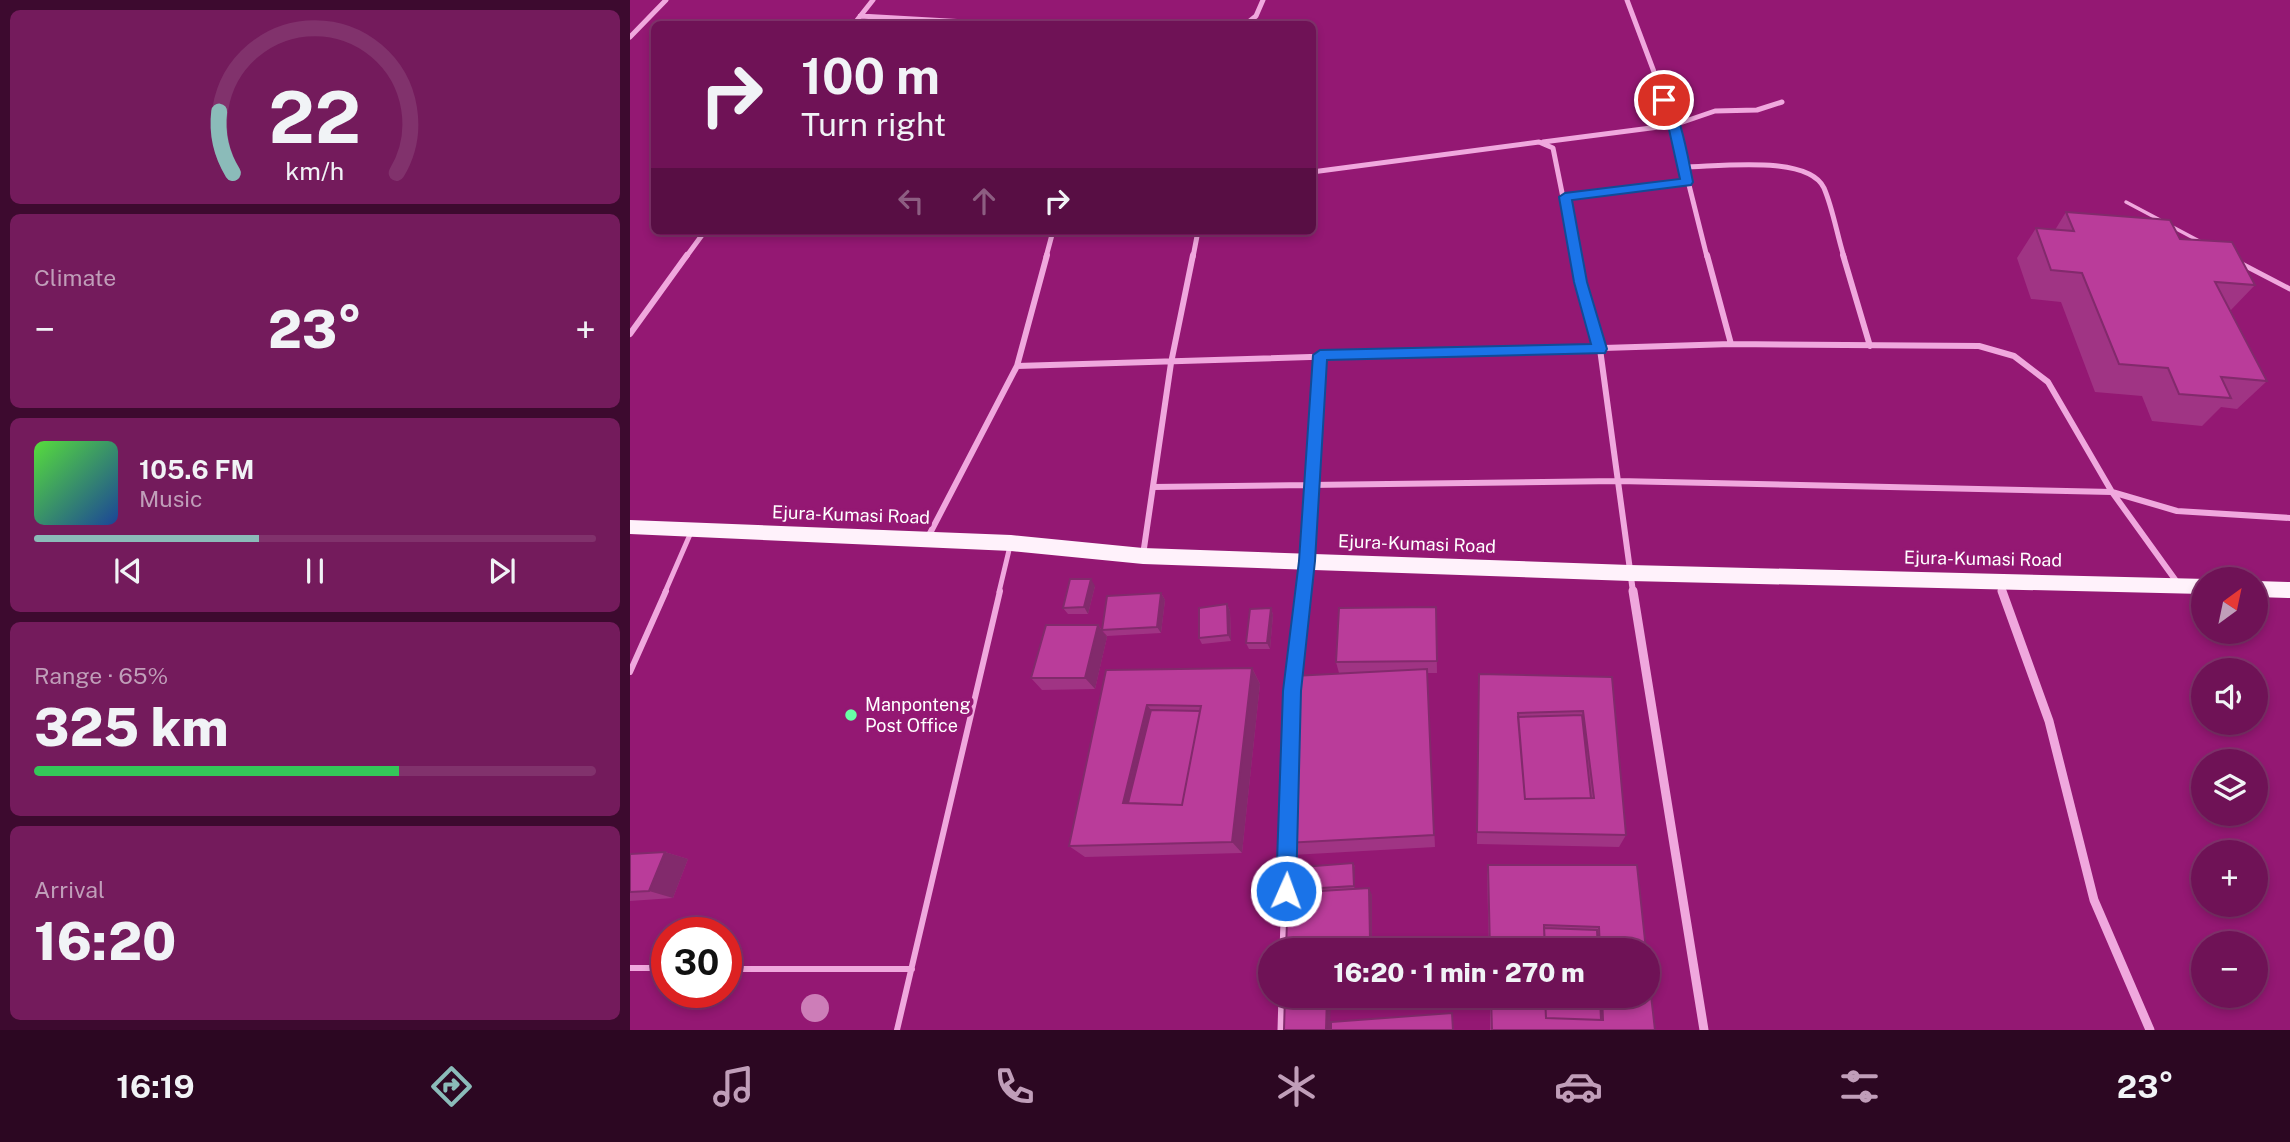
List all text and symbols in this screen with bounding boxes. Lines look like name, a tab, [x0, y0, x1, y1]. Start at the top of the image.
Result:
text: 100 m	[801, 47, 940, 105]
icon: right	[686, 49, 777, 140]
pin	[1634, 70, 1694, 130]
text: 22	[269, 74, 361, 159]
icon: arrive	[1645, 81, 1683, 119]
text: Turn right	[801, 106, 946, 143]
text: km/h	[286, 156, 344, 186]
icon: left	[892, 182, 930, 220]
icon: ahead	[965, 182, 1003, 220]
icon: right	[1038, 182, 1076, 220]
text: Climate	[34, 264, 116, 291]
text: 23°	[268, 299, 362, 360]
text: −	[34, 307, 55, 352]
text: +	[575, 307, 596, 352]
text: 105.6 FM	[139, 454, 254, 485]
text: Music	[139, 485, 203, 512]
street label: Ejura-Kumasi Road	[772, 501, 930, 528]
street label: Ejura-Kumasi Road	[1338, 530, 1496, 557]
street label: Ejura-Kumasi Road	[1904, 547, 2062, 570]
icon: previous	[109, 552, 147, 590]
icon: pause	[296, 552, 334, 590]
icon: next	[483, 552, 521, 590]
north arrow	[2191, 567, 2268, 644]
map controls	[2191, 567, 2268, 1008]
button: sound	[2191, 658, 2268, 735]
text: Range · 65%	[34, 662, 168, 689]
place label: Manponteng Post Office	[865, 694, 971, 736]
text: 325 km	[34, 697, 228, 758]
marker: Manponteng Post Office	[843, 707, 859, 723]
button: layers	[2191, 749, 2268, 826]
button: +	[2191, 840, 2268, 917]
position arrow	[1249, 854, 1323, 928]
text: Arrival	[34, 876, 105, 903]
text: 16:20	[34, 911, 176, 972]
speed limit sign: 30	[651, 917, 742, 1008]
button: −	[2191, 931, 2268, 1008]
text: 16:20 · 1 min · 270 m	[1333, 957, 1585, 988]
icon: directions	[427, 1062, 476, 1111]
icon: music	[709, 1062, 758, 1111]
icon: phone	[990, 1062, 1039, 1111]
icon: climate	[1272, 1062, 1321, 1111]
icon: car	[1554, 1062, 1603, 1111]
icon: filters	[1835, 1062, 1884, 1111]
text: 16:19	[116, 1068, 195, 1105]
text: 23°	[2117, 1068, 2174, 1105]

